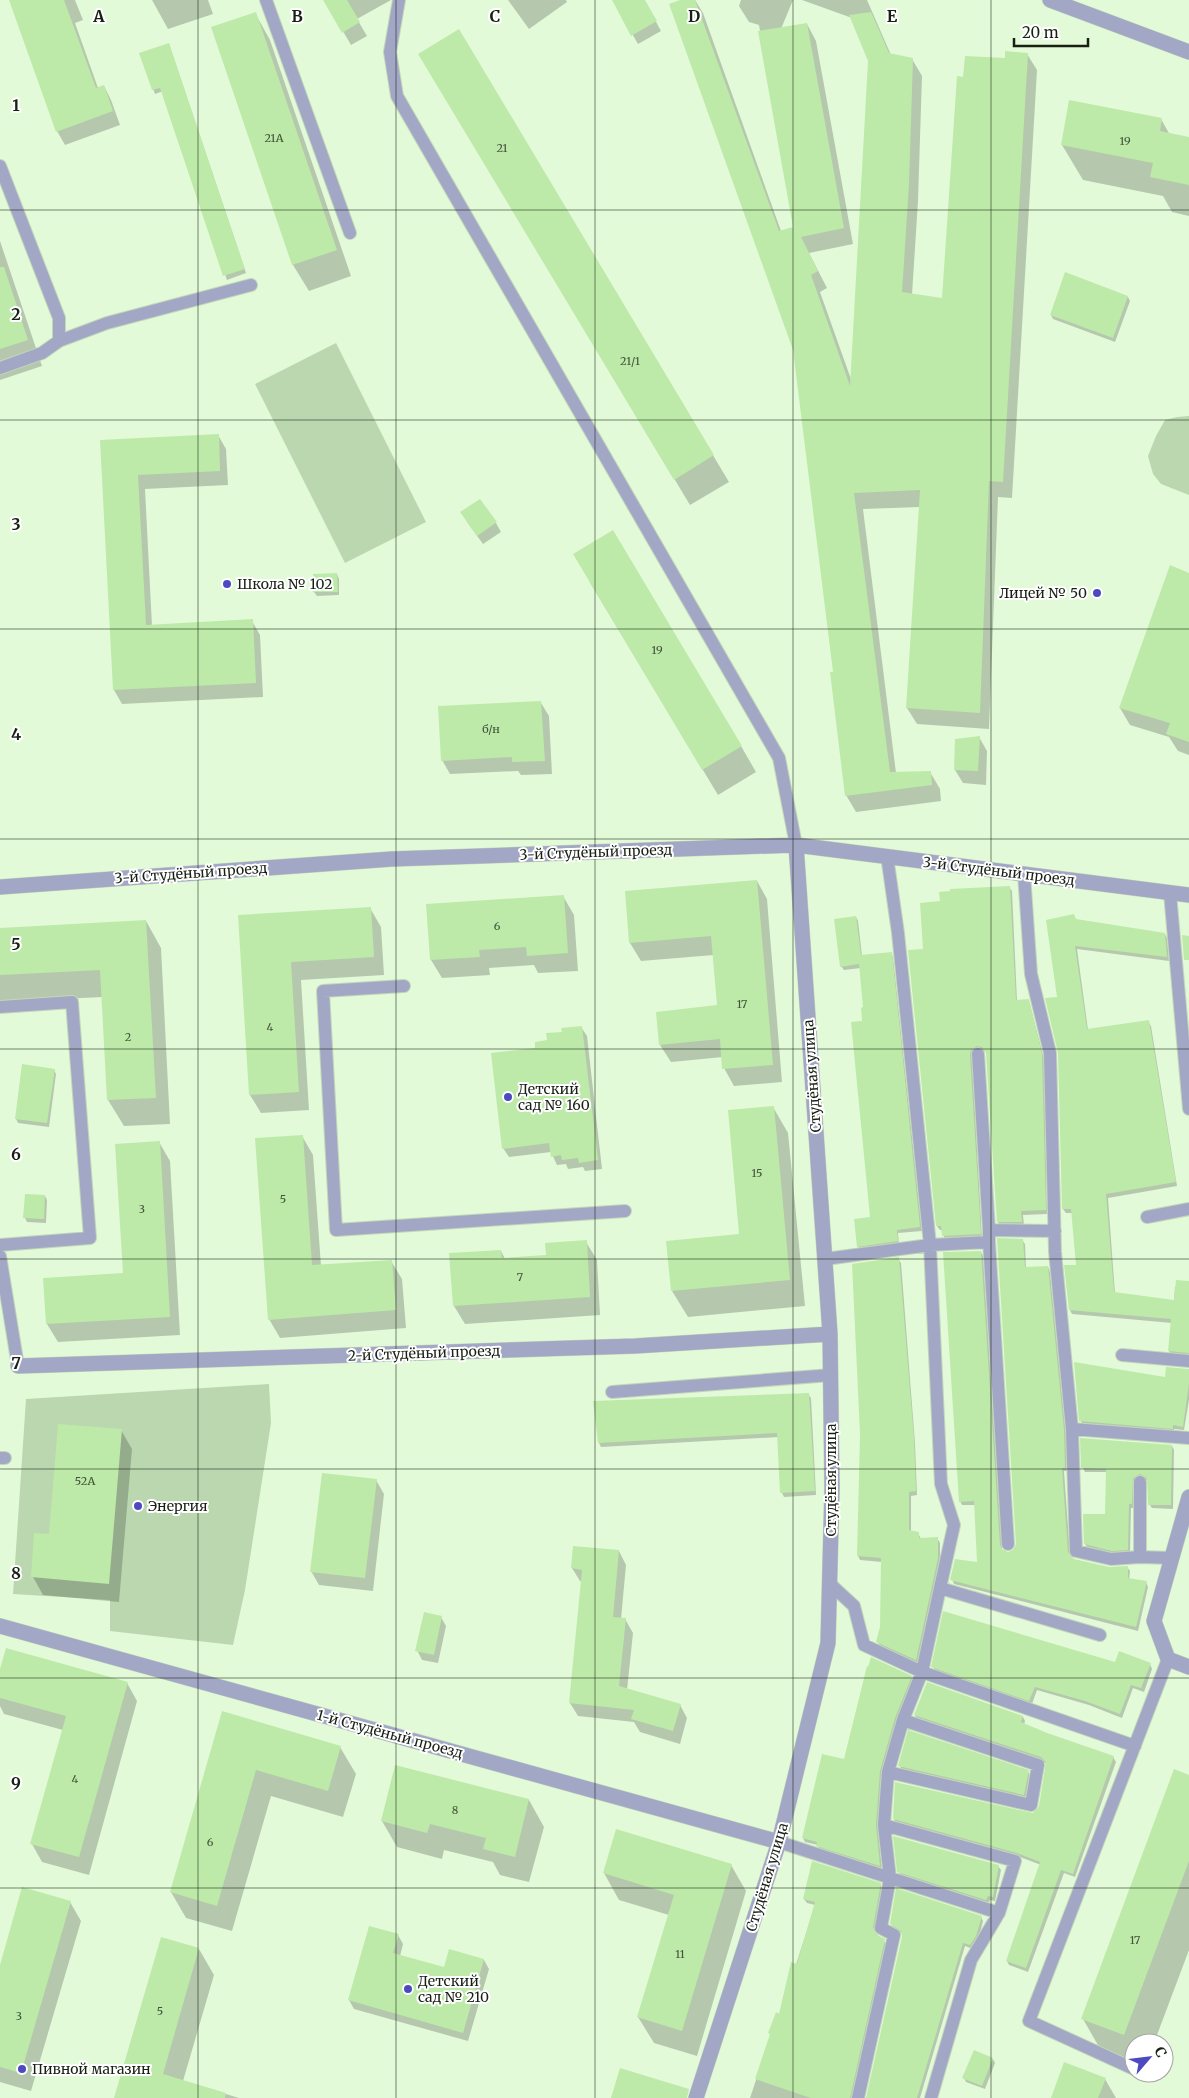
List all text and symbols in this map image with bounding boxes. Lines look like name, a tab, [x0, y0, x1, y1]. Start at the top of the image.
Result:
text: A	[92, 6, 105, 26]
text: B	[291, 6, 303, 26]
text: C	[490, 6, 500, 26]
text: D	[688, 6, 700, 26]
text: E	[887, 6, 898, 26]
scale bar	[1014, 15, 1088, 47]
text: 20 m	[1022, 23, 1059, 42]
text: 1	[12, 95, 20, 115]
house number: 21А	[264, 131, 284, 145]
house number: 19	[1119, 134, 1131, 148]
house number: 21	[496, 141, 508, 155]
text: 2	[11, 304, 21, 324]
house number: 21/1	[620, 354, 640, 368]
text: 3	[11, 514, 21, 534]
place label: Школа № 102	[237, 575, 332, 593]
marker: Школа № 102	[221, 578, 233, 590]
place label: Лицей № 50	[999, 584, 1087, 602]
marker: Лицей № 50	[1091, 587, 1103, 599]
house number: 19	[651, 643, 663, 657]
house number: б/н	[482, 722, 500, 736]
text: 4	[11, 724, 21, 744]
street label: 3-й Студёный проезд	[519, 840, 673, 864]
street label: 3-й Студёный проезд	[922, 853, 1076, 889]
street label: 3-й Студёный проезд	[114, 859, 268, 887]
house number: 6	[494, 919, 501, 933]
text: 5	[11, 934, 21, 954]
house number: 17	[737, 997, 747, 1011]
street label: Студёная улица	[799, 1019, 825, 1133]
house number: 4	[267, 1020, 274, 1034]
house number: 2	[125, 1030, 131, 1044]
place label: Детский сад № 160	[518, 1080, 590, 1114]
marker: Детский сад № 160	[502, 1091, 514, 1103]
text: 6	[11, 1144, 21, 1164]
house number: 15	[751, 1166, 763, 1180]
house number: 5	[280, 1192, 286, 1206]
house number: 3	[139, 1202, 145, 1216]
house number: 7	[517, 1270, 523, 1284]
street label: 2-й Студёный проезд	[347, 1341, 501, 1365]
text: 7	[11, 1353, 21, 1373]
street label: Студёная улица	[822, 1423, 840, 1536]
house number: 52А	[75, 1474, 95, 1488]
place label: Энергия	[148, 1497, 208, 1515]
marker: Энергия	[132, 1500, 144, 1512]
text: 8	[11, 1563, 21, 1583]
street label: 1-й Студёный проезд	[315, 1706, 465, 1762]
house number: 4	[72, 1772, 79, 1786]
text: 9	[11, 1773, 21, 1793]
house number: 8	[452, 1803, 459, 1817]
street label: Студёная улица	[742, 1820, 792, 1934]
house number: 6	[207, 1835, 214, 1849]
house number: 17	[1130, 1933, 1140, 1947]
house number: 11	[675, 1947, 685, 1961]
place label: Детский сад № 210	[418, 1972, 489, 2006]
marker: Детский сад № 210	[402, 1983, 414, 1995]
house number: 5	[157, 2004, 163, 2018]
house number: 3	[16, 2009, 22, 2023]
north arrow	[1124, 2033, 1174, 2083]
text: С	[1150, 2044, 1171, 2060]
place label: Пивной магазин	[32, 2060, 151, 2078]
marker: Пивной магазин	[16, 2063, 28, 2075]

